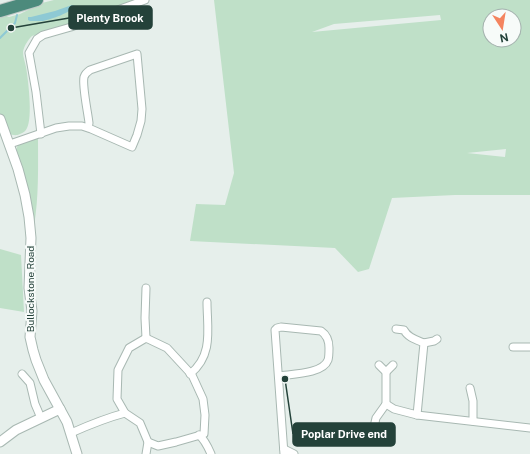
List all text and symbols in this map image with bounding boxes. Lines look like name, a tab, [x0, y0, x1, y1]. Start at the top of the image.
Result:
callout: Plenty Brook	[69, 6, 152, 29]
north arrow	[482, 8, 522, 48]
text: Plenty Brook	[76, 12, 144, 24]
text: N	[499, 31, 510, 45]
street label: Bullockstone Road	[24, 246, 36, 332]
callout: Poplar Drive end	[293, 423, 395, 446]
text: Poplar Drive end	[301, 428, 387, 440]

